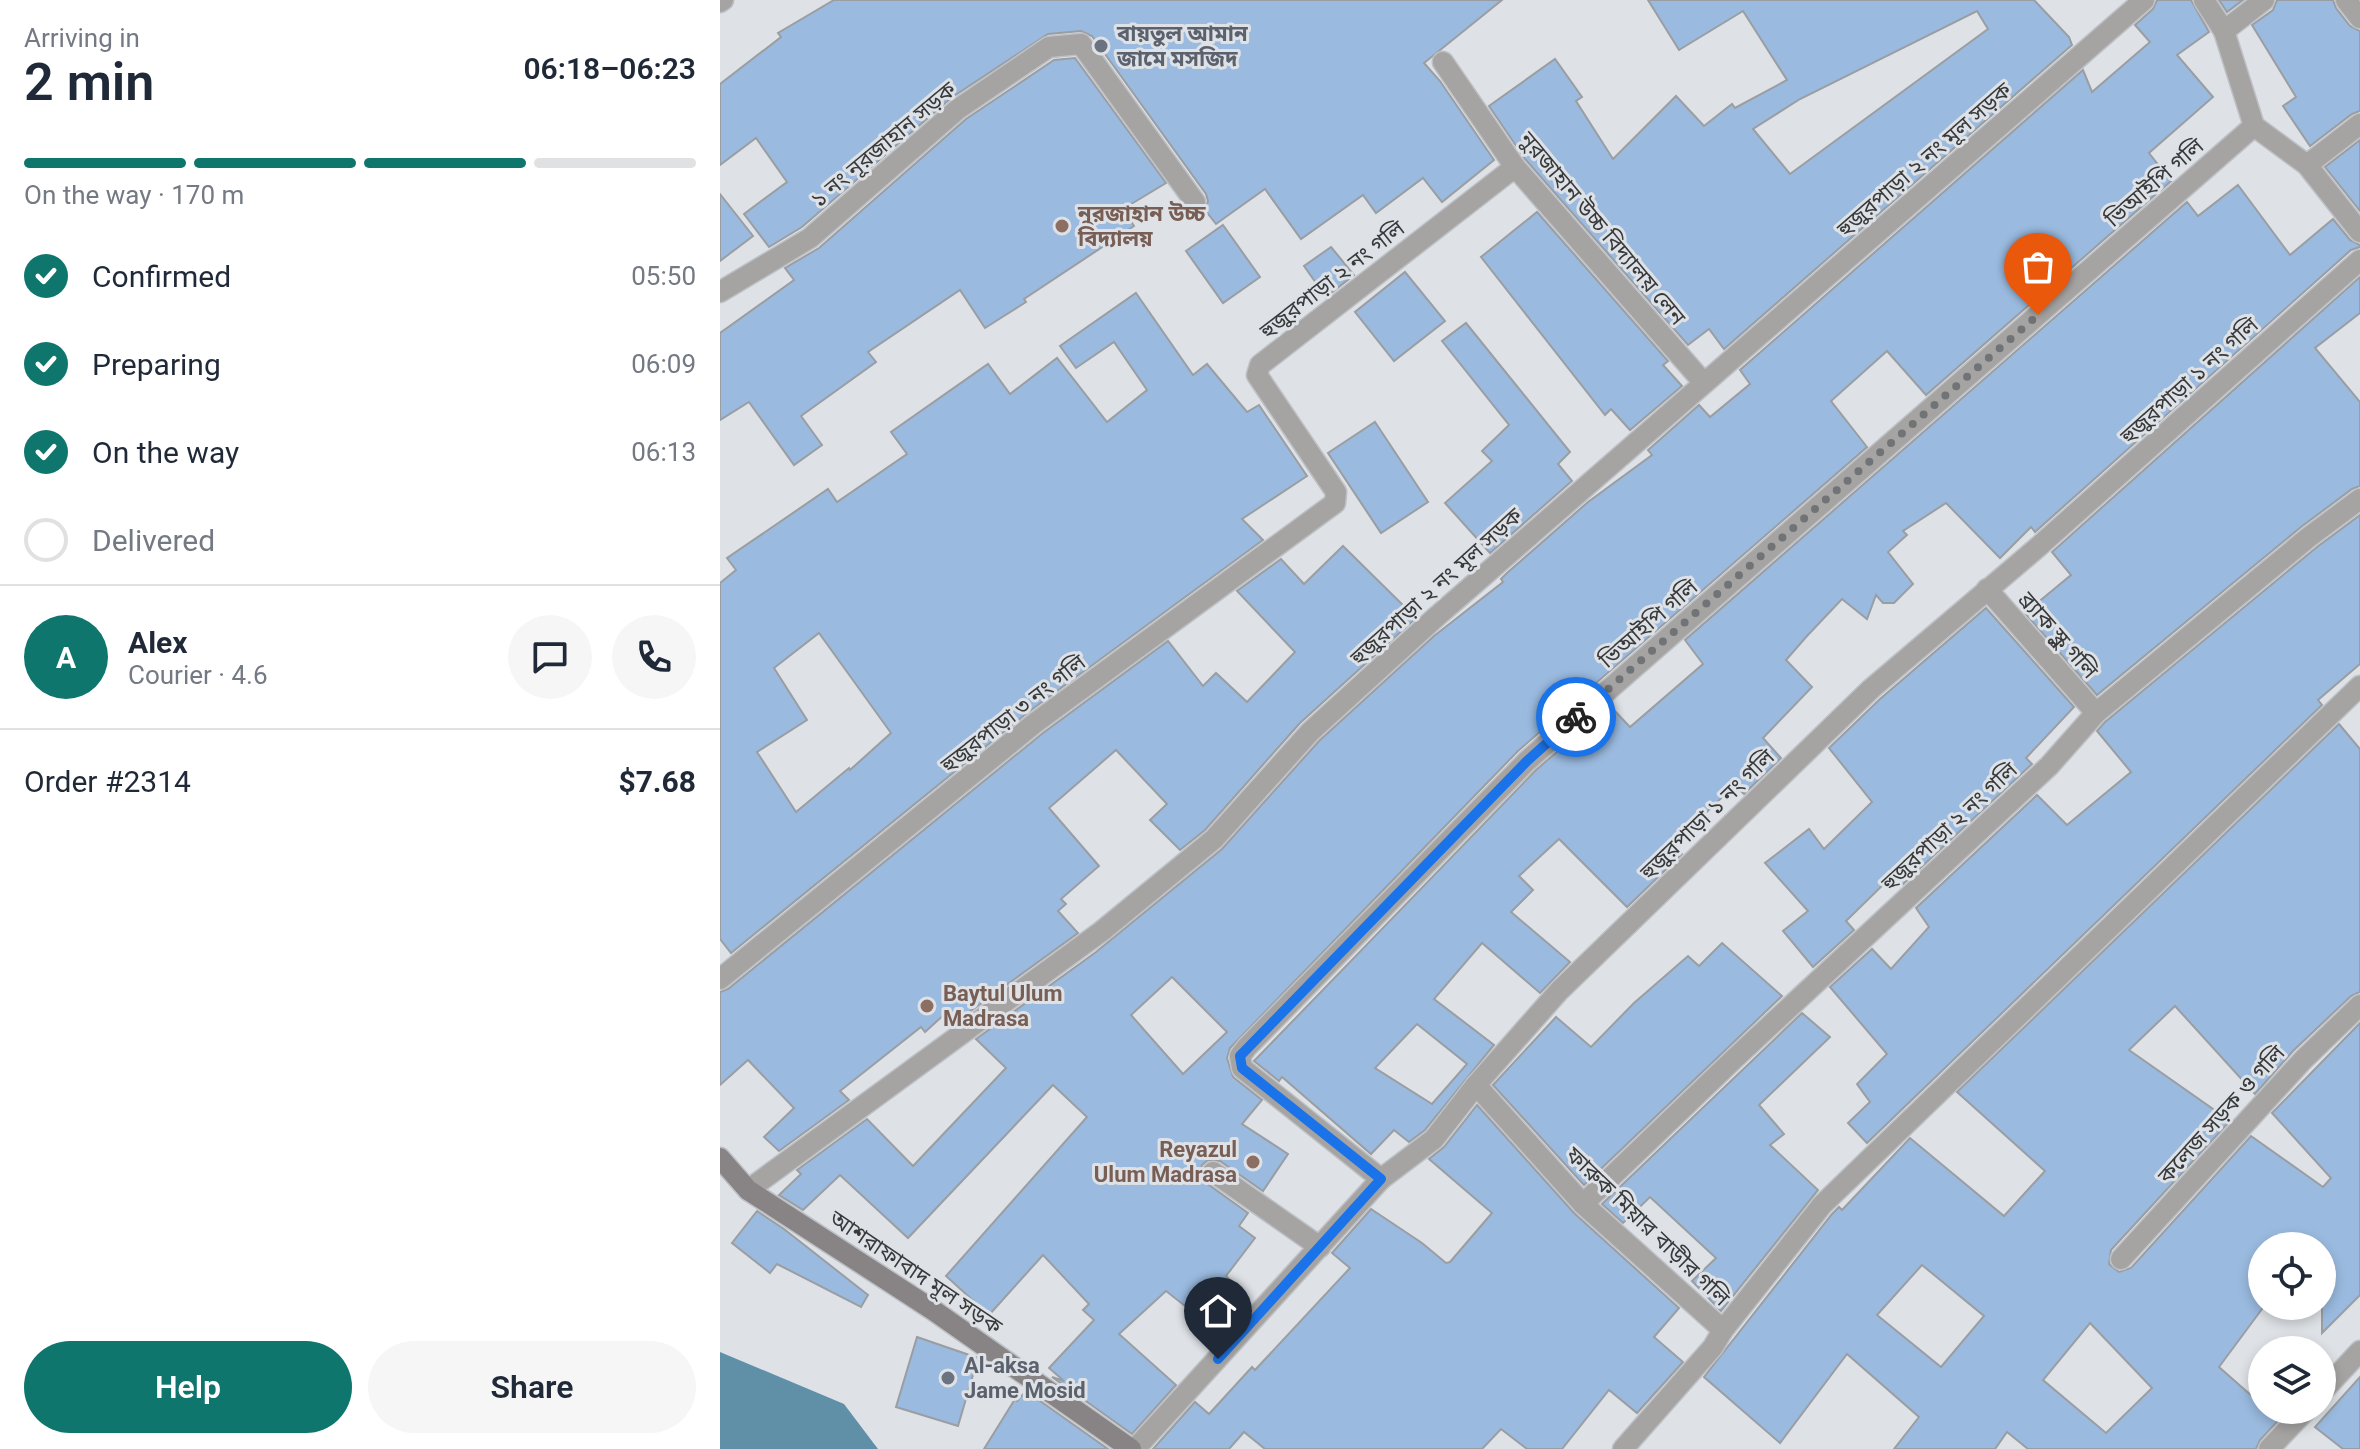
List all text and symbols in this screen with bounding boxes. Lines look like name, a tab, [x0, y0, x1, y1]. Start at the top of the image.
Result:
place label: বায়তুল আমান জামে মসজিদ	[1116, 21, 1248, 71]
text: Arriving in	[24, 23, 140, 53]
marker: বায়তুল আমান জামে মসজিদ	[1092, 37, 1110, 55]
text: 06:18–06:23	[523, 51, 696, 86]
text: 2 min	[24, 52, 154, 113]
street label: ১ নং নূরজাহান সড়ক	[806, 76, 962, 213]
street label: হুজুরপাড়া ২ নং মূল সড়ক	[1832, 77, 2017, 243]
street label: নুরজাহান উচ্চ বিদ্যালয় লেন	[1513, 126, 1691, 331]
street label: ভিআইপি গলি	[2099, 132, 2209, 232]
text: On the way · 170 m	[24, 180, 244, 210]
place label: নুরজাহান উচ্চ বিদ্যালয়	[1077, 201, 1206, 251]
street label: হুজুরপাড়া ২ নং গলি	[1255, 215, 1410, 344]
marker: নুরজাহান উচ্চ বিদ্যালয়	[1053, 217, 1071, 235]
pin	[2004, 233, 2072, 315]
icon: bag	[2016, 245, 2060, 289]
icon: check	[24, 254, 68, 298]
text: Confirmed	[92, 259, 231, 294]
text: 05:50	[631, 261, 696, 291]
street label: হুজুরপাড়া ১ নং গলি	[2115, 312, 2264, 449]
icon: check	[24, 342, 68, 386]
text: Preparing	[92, 347, 221, 382]
text: 06:09	[631, 349, 696, 379]
icon: check	[24, 430, 68, 474]
text: On the way	[92, 435, 239, 470]
text: 06:13	[631, 437, 696, 467]
street label: হুজুরপাড়া ২ নং মূল সড়ক	[1345, 503, 1528, 671]
text: Delivered	[92, 523, 215, 558]
street label: ভিআইপি গলি	[1593, 573, 1703, 673]
street label: ব্র্যাক স্কুল গলি	[2013, 586, 2103, 685]
button: chat	[508, 615, 592, 699]
button: phone	[612, 615, 696, 699]
text: Alex	[128, 625, 188, 660]
text: A	[56, 640, 76, 675]
street label: হুজুরপাড়া ৩ নং গলি	[936, 649, 1091, 778]
text: Courier · 4.6	[128, 660, 268, 690]
courier	[1536, 677, 1616, 757]
icon: bike	[1554, 695, 1598, 739]
street label: হুজুরপাড়া ১ নং গলি	[1635, 744, 1780, 885]
street label: হুজুরপাড়া ২ নং গলি	[1876, 757, 2023, 896]
text: Order #2314	[24, 764, 191, 799]
text: $7.68	[618, 764, 696, 799]
place label: Baytul Ulum Madrasa	[943, 981, 1063, 1031]
marker: Baytul Ulum Madrasa	[918, 997, 936, 1015]
street label: কলেজ সড়ক ও গলি	[2152, 1040, 2290, 1189]
place label: Reyazul Ulum Madrasa	[1094, 1137, 1237, 1187]
street label: ফারুক মিয়ার বাড়ীর গলি	[1560, 1141, 1735, 1312]
marker: Reyazul Ulum Madrasa	[1244, 1153, 1262, 1171]
street label: আশরাফাবাদ মূল সড়ক	[823, 1205, 1007, 1340]
map controls	[2248, 1232, 2336, 1424]
button: locate	[2248, 1232, 2336, 1320]
pin	[1184, 1277, 1252, 1359]
icon: home	[1196, 1289, 1240, 1333]
button: layers	[2248, 1336, 2336, 1424]
button: Help	[24, 1341, 352, 1433]
button: Share	[368, 1341, 696, 1433]
place label: Al-aksa Jame Mosid	[964, 1353, 1086, 1403]
marker: Al-aksa Jame Mosid	[939, 1369, 957, 1387]

